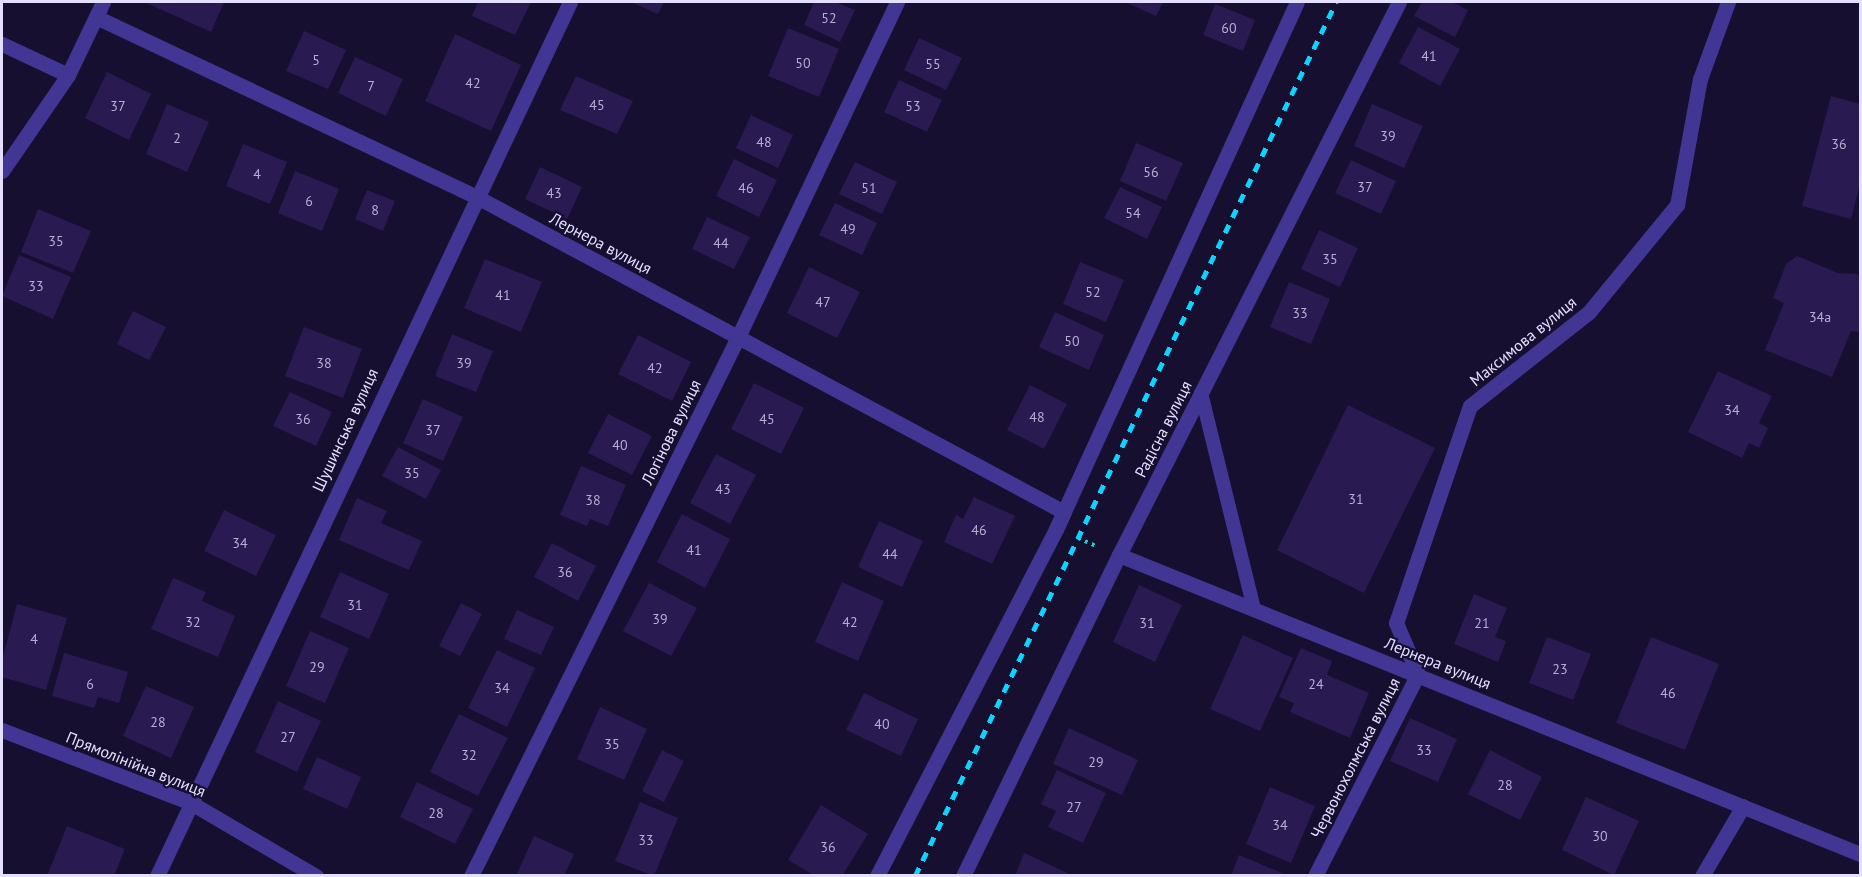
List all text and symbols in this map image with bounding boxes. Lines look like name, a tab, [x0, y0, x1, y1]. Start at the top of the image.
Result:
house number: 52	[821, 10, 837, 26]
house number: 60	[1221, 20, 1237, 36]
house number: 41	[1421, 48, 1437, 64]
house number: 5	[312, 52, 320, 68]
house number: 50	[795, 55, 811, 71]
house number: 55	[925, 56, 941, 72]
house number: 42	[465, 75, 481, 91]
house number: 7	[367, 78, 375, 94]
house number: 45	[589, 97, 605, 113]
house number: 37	[110, 98, 126, 114]
house number: 53	[905, 98, 921, 114]
house number: 39	[1380, 128, 1396, 144]
house number: 2	[173, 130, 181, 146]
house number: 48	[756, 134, 772, 150]
house number: 36	[1831, 136, 1847, 152]
house number: 56	[1143, 164, 1159, 180]
house number: 4	[253, 166, 261, 182]
house number: 37	[1357, 179, 1373, 195]
house number: 46	[738, 180, 754, 196]
house number: 51	[861, 180, 877, 196]
house number: 43	[546, 185, 562, 201]
house number: 6	[305, 193, 313, 209]
house number: 8	[371, 202, 379, 218]
house number: 54	[1125, 205, 1141, 221]
street label: Лернера вулиця	[547, 208, 655, 278]
house number: 49	[840, 221, 856, 237]
house number: 35	[48, 233, 64, 249]
house number: 44	[713, 235, 729, 251]
house number: 35	[1322, 251, 1338, 267]
house number: 33	[28, 278, 44, 294]
house number: 52	[1085, 284, 1101, 300]
house number: 41	[495, 287, 511, 303]
street label: Максимова вулиця	[1466, 292, 1580, 390]
house number: 47	[815, 294, 831, 310]
house number: 33	[1292, 305, 1308, 321]
house number: 34а	[1809, 309, 1831, 325]
house number: 50	[1064, 333, 1080, 349]
house number: 38	[316, 355, 332, 371]
house number: 39	[456, 355, 472, 371]
house number: 42	[647, 360, 663, 376]
street label: Шушинська вулиця	[308, 365, 382, 495]
street label: Логінова вулиця	[637, 376, 705, 488]
street label: Радісна вулиця	[1130, 378, 1196, 480]
house number: 34	[1724, 402, 1740, 418]
house number: 48	[1029, 409, 1045, 425]
house number: 36	[295, 411, 311, 427]
house number: 45	[759, 411, 775, 427]
house number: 37	[425, 422, 441, 438]
house number: 40	[612, 437, 628, 453]
house number: 35	[404, 465, 420, 481]
house number: 43	[715, 481, 731, 497]
house number: 31	[1348, 491, 1364, 507]
house number: 38	[585, 492, 601, 508]
house number: 46	[971, 522, 987, 538]
house number: 34	[232, 535, 248, 551]
house number: 41	[686, 542, 702, 558]
house number: 44	[882, 546, 898, 562]
house number: 36	[557, 564, 573, 580]
house number: 31	[347, 597, 363, 613]
house number: 39	[652, 611, 668, 627]
house number: 32	[185, 614, 201, 630]
house number: 42	[842, 614, 858, 630]
house number: 31	[1139, 615, 1155, 631]
house number: 21	[1474, 615, 1490, 631]
house number: 4	[30, 631, 38, 647]
street label: Лернера вулиця	[1382, 633, 1494, 693]
house number: 29	[309, 659, 325, 675]
house number: 23	[1552, 661, 1568, 677]
street label: Червонохолмська вулиця	[1306, 675, 1404, 841]
house number: 6	[86, 676, 94, 692]
house number: 24	[1308, 676, 1324, 692]
house number: 34	[494, 680, 510, 696]
house number: 46	[1660, 685, 1676, 701]
house number: 28	[150, 714, 166, 730]
house number: 40	[874, 716, 890, 732]
street label: Прямолінійна вулиця	[63, 727, 209, 801]
house number: 27	[280, 729, 296, 745]
house number: 35	[604, 736, 620, 752]
house number: 33	[1416, 742, 1432, 758]
house number: 32	[461, 747, 477, 763]
house number: 29	[1088, 754, 1104, 770]
house number: 28	[1497, 777, 1513, 793]
house number: 27	[1066, 799, 1082, 815]
house number: 28	[428, 805, 444, 821]
house number: 34	[1272, 817, 1288, 833]
house number: 30	[1592, 828, 1608, 844]
house number: 33	[638, 832, 654, 848]
house number: 36	[820, 839, 836, 855]

